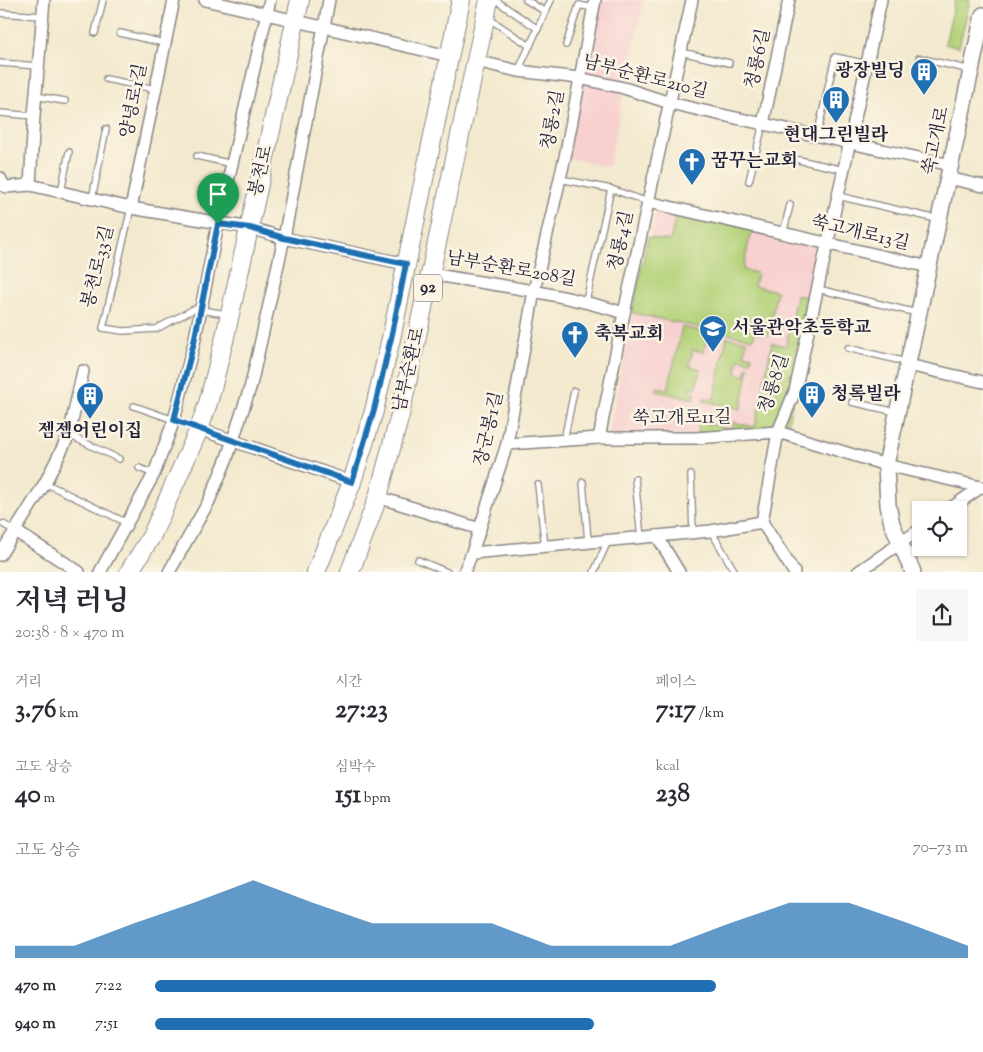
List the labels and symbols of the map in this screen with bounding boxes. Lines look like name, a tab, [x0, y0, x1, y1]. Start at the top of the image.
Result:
street label: 청룡6길	[740, 26, 778, 92]
street label: 남부순환로210길	[580, 50, 710, 106]
building icon: 광장빌딩	[909, 57, 939, 96]
place label: 광장빌딩	[835, 59, 905, 85]
street label: 양녕로1길	[115, 61, 155, 141]
building icon: 현대그린빌라	[821, 85, 851, 124]
street label: 청룡2길	[536, 88, 572, 152]
street label: 쑥고개로	[917, 104, 957, 178]
place label: 현대그린빌라	[784, 123, 889, 149]
street label: 봉천로	[243, 143, 281, 199]
church icon: 꿈꾸는교회	[677, 147, 707, 186]
place label: 꿈꾸는교회	[711, 149, 798, 175]
pin	[197, 173, 239, 224]
street label: 청룡4길	[603, 208, 641, 274]
street label: 쑥고개로13길	[808, 210, 912, 258]
street label: 봉천로33길	[76, 223, 122, 311]
street label: 남부순환로208길	[444, 246, 578, 294]
road number: 92	[414, 274, 442, 302]
school or university icon: 서울관악초등학교	[698, 314, 728, 353]
place label: 서울관악초등학교	[732, 316, 872, 342]
church icon: 축복교회	[560, 320, 590, 359]
place label: 축복교회	[594, 322, 664, 348]
street label: 남부순환로	[388, 325, 432, 415]
street label: 청룡8길	[753, 351, 797, 417]
building icon: 청록빌라	[797, 380, 827, 419]
building icon: 젬젬어린이집	[75, 381, 105, 420]
place label: 청록빌라	[831, 382, 901, 408]
street label: 장군봉1길	[469, 389, 511, 469]
street label: 쑥고개로11길	[632, 405, 732, 433]
place label: 젬젬어린이집	[38, 419, 142, 445]

